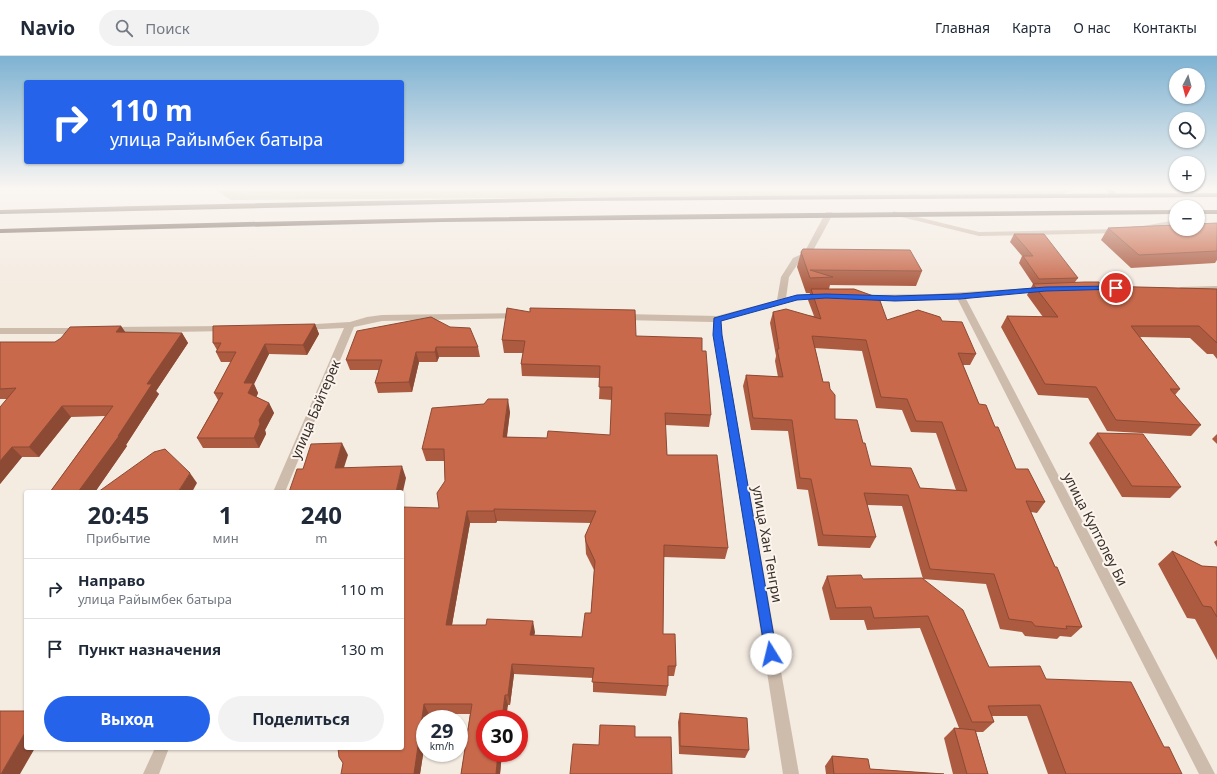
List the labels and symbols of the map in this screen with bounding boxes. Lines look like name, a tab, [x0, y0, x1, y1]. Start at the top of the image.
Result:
north arrow	[1169, 68, 1205, 104]
pin	[1099, 271, 1133, 305]
street label: улица Байтерек	[286, 356, 345, 462]
street label: улица Култолеу Би	[1059, 469, 1133, 589]
street label: улица Хан Тенгри	[748, 484, 788, 604]
position arrow	[750, 633, 792, 675]
speed limit sign: 30	[476, 710, 528, 762]

